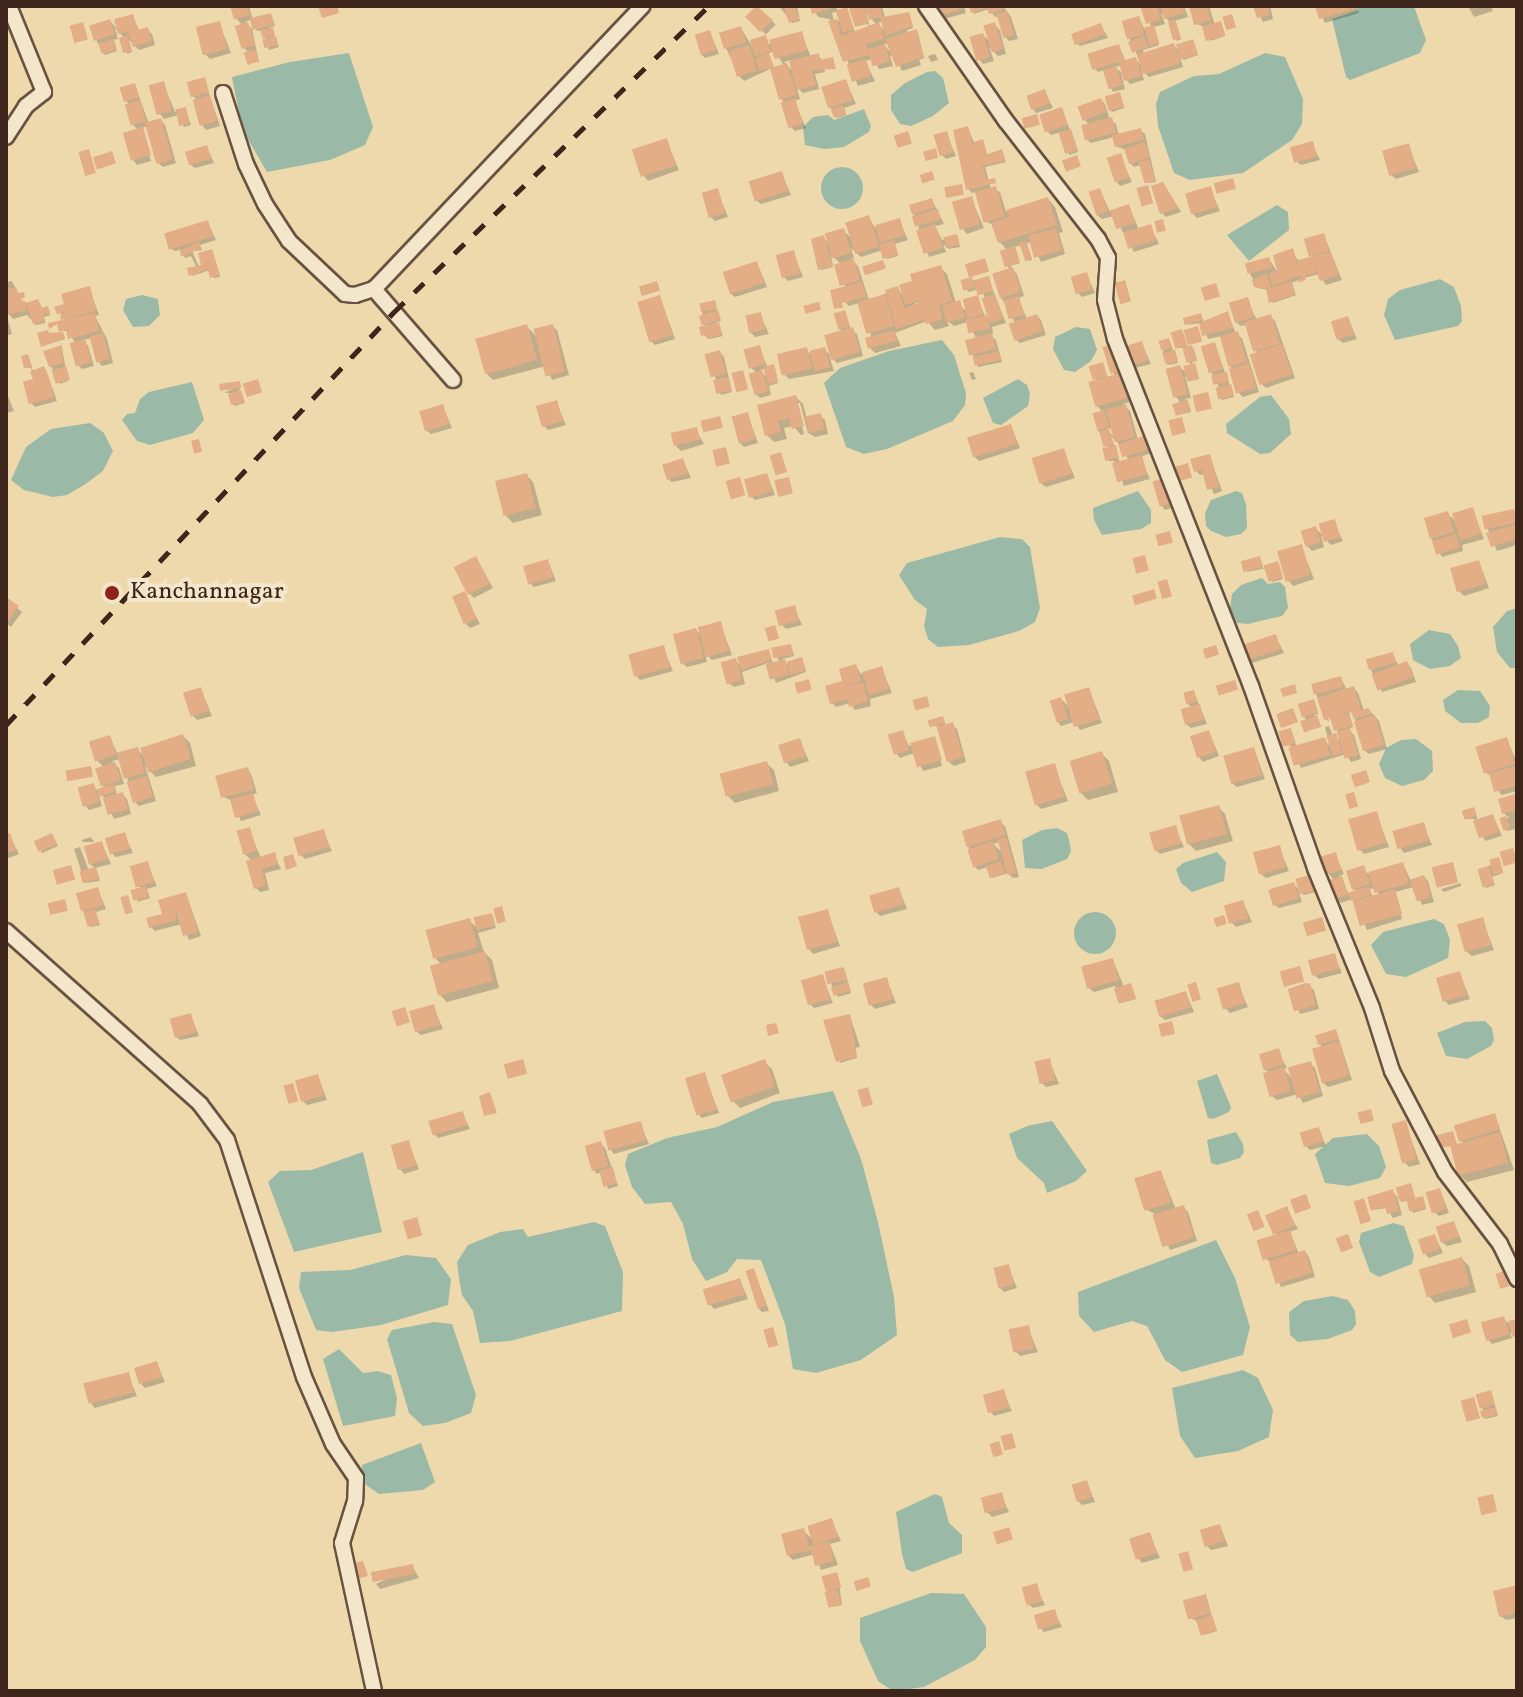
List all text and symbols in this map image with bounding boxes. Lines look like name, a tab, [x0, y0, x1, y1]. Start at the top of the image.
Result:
place label: Kanchannagar	[130, 579, 284, 607]
marker: Kanchannagar	[101, 582, 123, 604]

